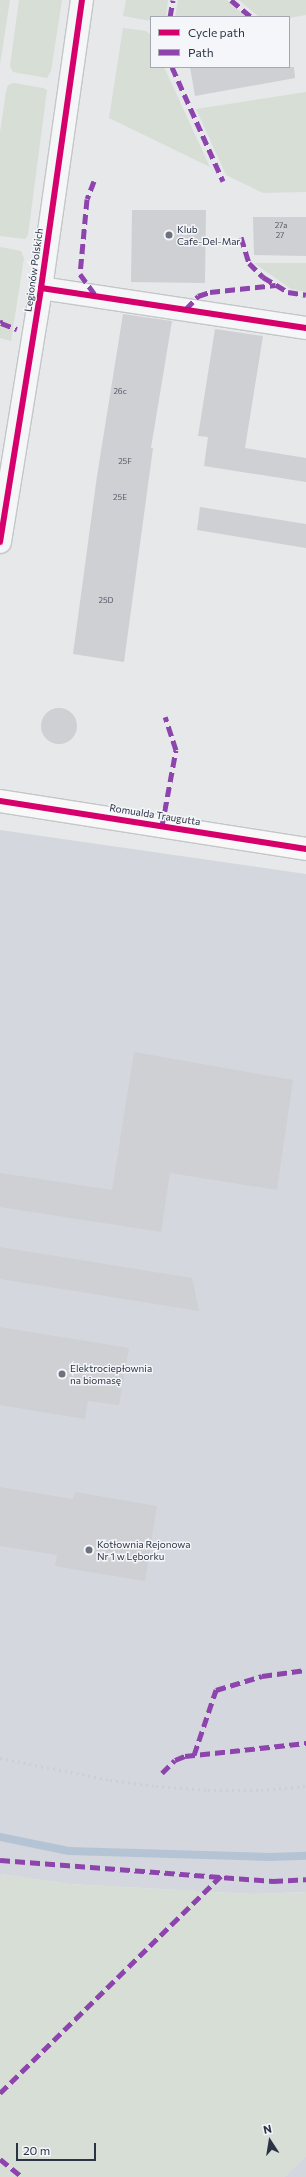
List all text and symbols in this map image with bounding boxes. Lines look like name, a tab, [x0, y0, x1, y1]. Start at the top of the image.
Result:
legend	[150, 16, 290, 68]
text: Cycle path	[188, 25, 245, 39]
text: Path	[188, 45, 214, 59]
house number: 27a	[275, 221, 287, 231]
place label: Klub Cafe-Del-Mar	[177, 223, 240, 246]
street label: Legionów Polskich	[22, 227, 46, 313]
marker: Klub Cafe-Del-Mar	[164, 230, 174, 240]
house number: 27	[276, 231, 284, 241]
house number: 26c	[113, 387, 127, 397]
house number: 25F	[118, 457, 132, 467]
house number: 25E	[113, 493, 127, 503]
house number: 25D	[99, 596, 113, 606]
street label: Romualda Traugutta	[109, 802, 201, 828]
place label: Elektrociepłownia na biomasę	[70, 1362, 152, 1386]
marker: Elektrociepłownia na biomasę	[57, 1369, 67, 1379]
place label: Kotłownia Rejonowa Nr 1 w Lęborku	[97, 1538, 190, 1562]
marker: Kotłownia Rejonowa Nr 1 w Lęborku	[84, 1545, 94, 1555]
north arrow	[250, 2121, 290, 2161]
text: N	[262, 2122, 273, 2136]
scale bar	[18, 2135, 98, 2161]
text: 20 m	[23, 2143, 50, 2157]

